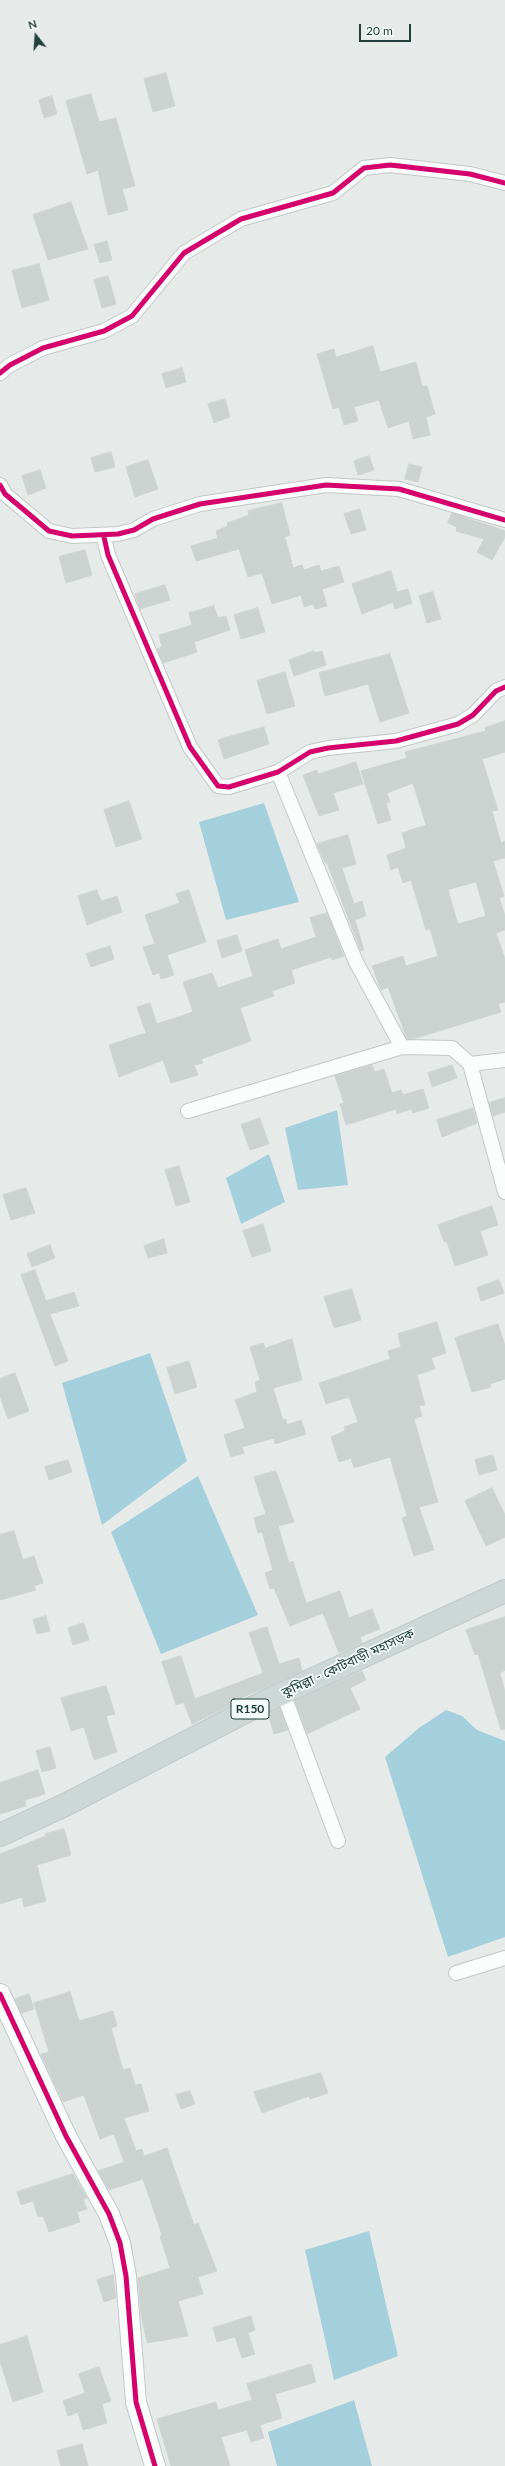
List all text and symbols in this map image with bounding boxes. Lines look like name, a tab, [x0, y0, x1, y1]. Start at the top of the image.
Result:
north arrow	[16, 16, 56, 56]
scale bar	[361, 16, 413, 42]
text: N	[26, 17, 38, 32]
text: 20 m	[366, 23, 393, 38]
street label: কুমিল্লা - কোটবাড়ী মহাসড়ক	[279, 1625, 417, 1701]
road number: R150	[231, 1699, 269, 1719]

